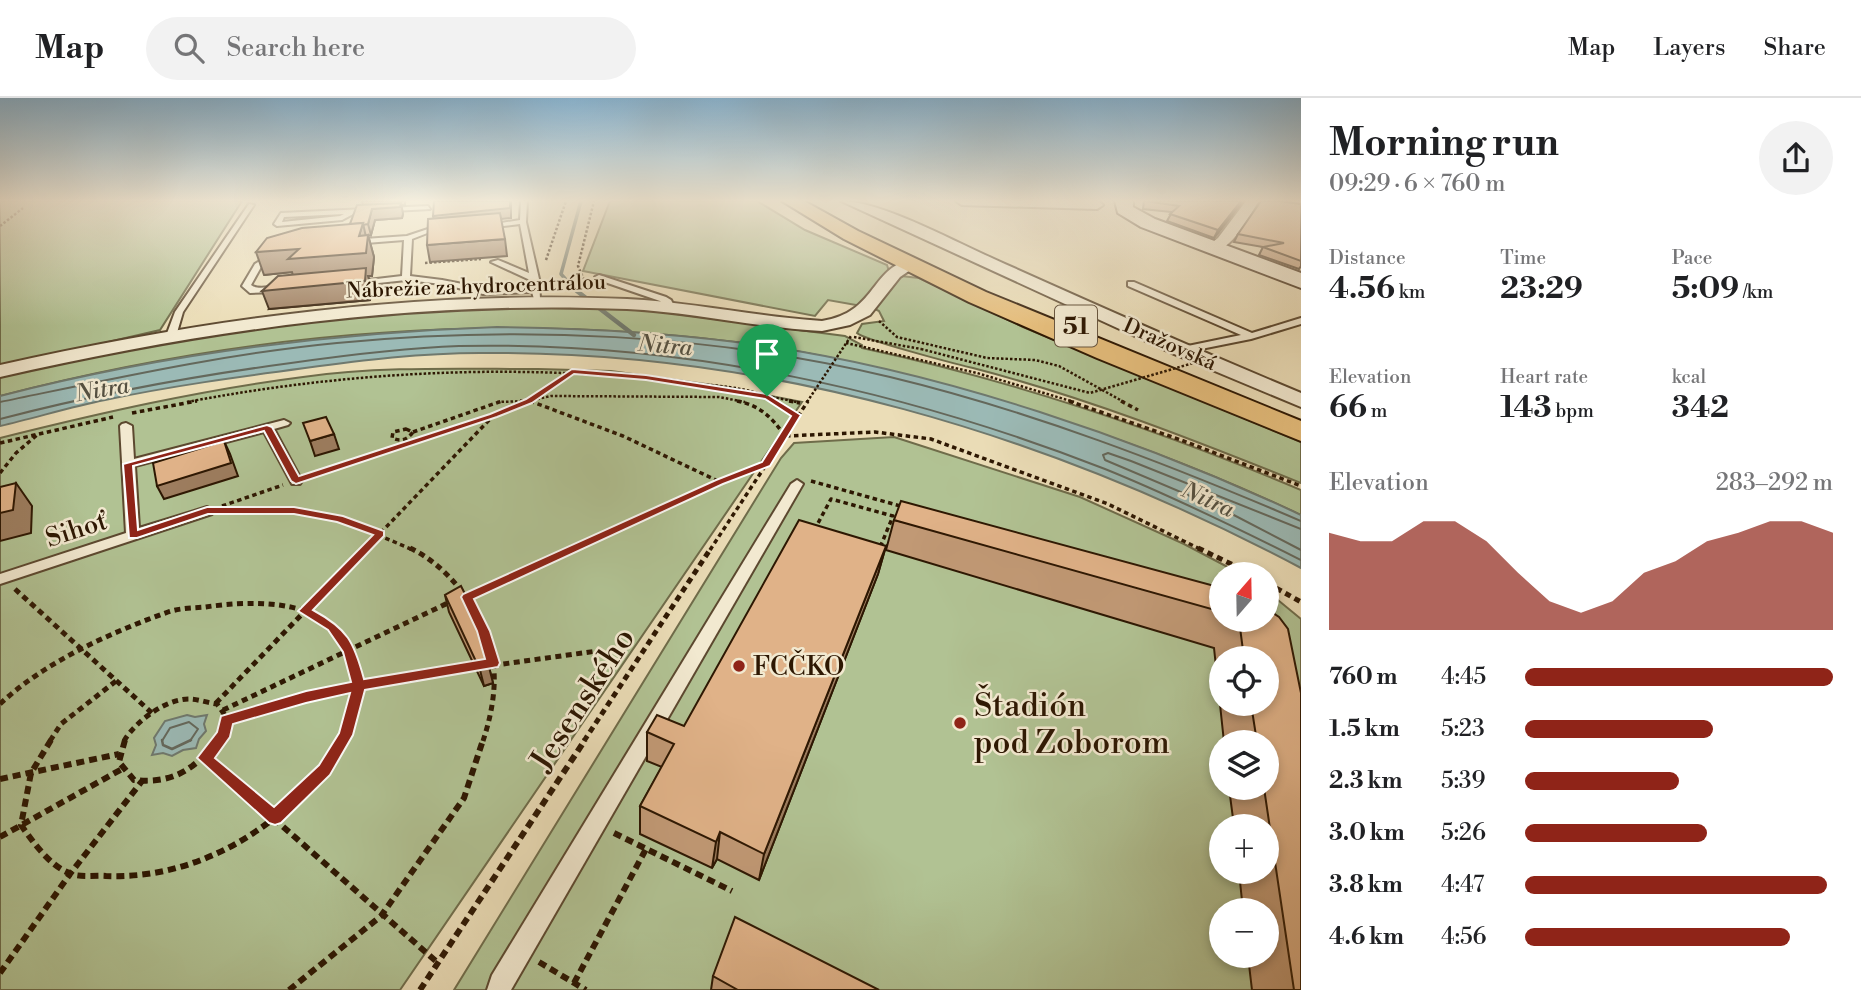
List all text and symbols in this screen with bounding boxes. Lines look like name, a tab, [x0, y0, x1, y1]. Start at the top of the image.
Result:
search box	[146, 17, 636, 80]
text: Map	[35, 28, 104, 69]
icon: search	[170, 29, 208, 67]
text: Search here	[226, 32, 365, 64]
text: Map	[1568, 33, 1615, 63]
text: Layers	[1653, 33, 1725, 63]
text: Share	[1763, 33, 1826, 63]
text: Morning run	[1329, 120, 1559, 167]
button: share	[1759, 121, 1833, 195]
text: 09:29 · 6 × 760 m	[1329, 170, 1505, 198]
text: Distance	[1329, 246, 1406, 270]
text: Time	[1500, 246, 1546, 270]
text: Pace	[1672, 246, 1712, 270]
street label: Nábrežie za hydrocentrálou	[346, 269, 606, 305]
text: 4.56	[1329, 270, 1395, 308]
text: 23:29	[1500, 270, 1583, 308]
text: 5:09	[1672, 270, 1739, 308]
text: km	[1395, 280, 1425, 304]
text: /km	[1739, 280, 1773, 304]
road number: 51	[1055, 306, 1097, 346]
street label: Dražovská	[1119, 313, 1221, 377]
pin	[737, 324, 797, 396]
water label: Nitra	[636, 330, 693, 362]
icon: arrive	[748, 335, 786, 373]
text: Elevation	[1329, 365, 1411, 389]
text: Heart rate	[1500, 365, 1588, 389]
text: kcal	[1672, 365, 1706, 389]
water label: Nitra	[72, 371, 132, 409]
text: 66	[1329, 389, 1367, 427]
text: 143	[1500, 389, 1552, 427]
text: 342	[1672, 389, 1729, 427]
text: m	[1367, 399, 1387, 423]
text: bpm	[1552, 399, 1594, 423]
text: Elevation	[1329, 469, 1429, 497]
text: 283–292 m	[1716, 469, 1833, 497]
water label: Nitra	[1176, 476, 1238, 524]
street label: Sihoť	[42, 505, 113, 555]
north arrow	[1209, 562, 1279, 632]
map controls	[1209, 562, 1279, 968]
street label: Jesenského	[521, 620, 644, 780]
button: locate	[1209, 646, 1279, 716]
place label: FCČKO	[753, 649, 844, 683]
marker: FCČKO	[731, 658, 747, 674]
text: 760 m	[1329, 663, 1397, 691]
text: 4:45	[1441, 663, 1486, 691]
place label: Štadión pod Zoborom	[974, 684, 1170, 763]
marker: Štadión pod Zoborom	[952, 715, 968, 731]
text: 1.5 km	[1329, 715, 1400, 743]
text: 5:23	[1441, 715, 1485, 743]
button: layers	[1209, 730, 1279, 800]
text: 2.3 km	[1329, 767, 1402, 795]
text: 5:39	[1441, 767, 1486, 795]
button: +	[1209, 814, 1279, 884]
text: 3.0 km	[1329, 819, 1405, 847]
text: 5:26	[1441, 819, 1486, 847]
text: 3.8 km	[1329, 871, 1403, 899]
text: 4:47	[1441, 871, 1484, 899]
button: −	[1209, 898, 1279, 968]
text: 4.6 km	[1329, 923, 1404, 951]
text: 4:56	[1441, 923, 1487, 951]

